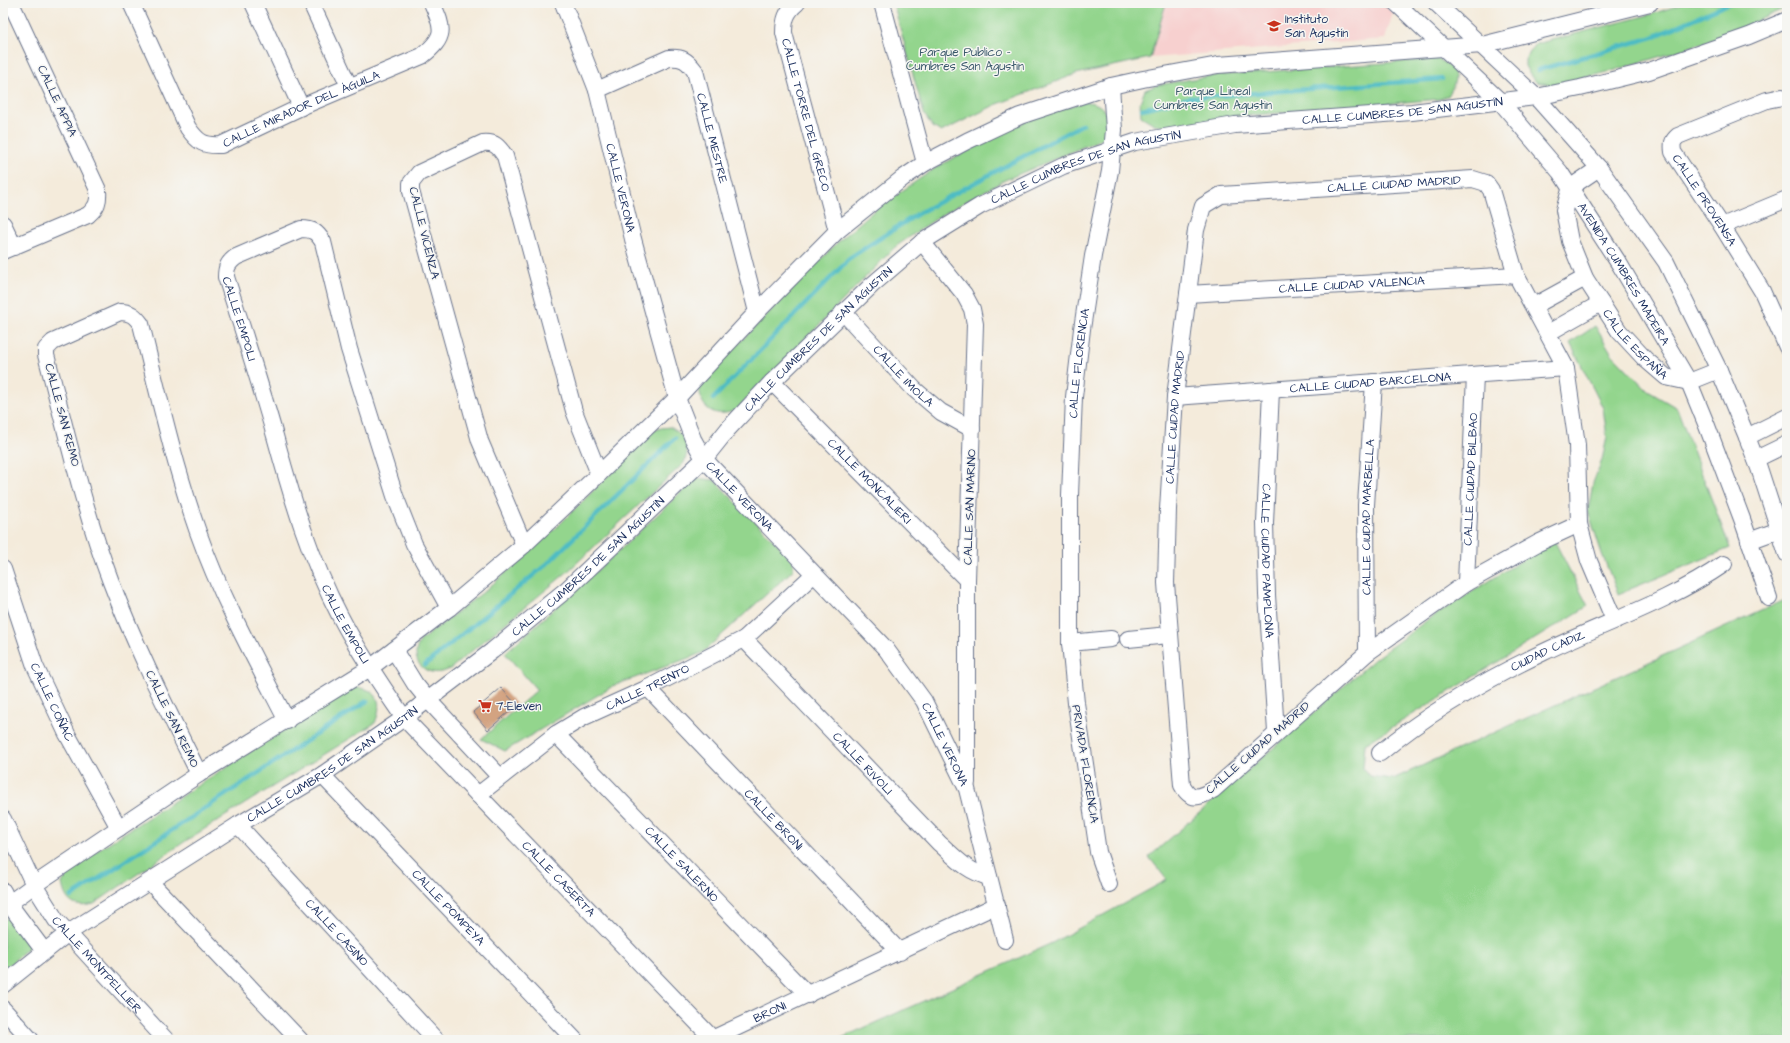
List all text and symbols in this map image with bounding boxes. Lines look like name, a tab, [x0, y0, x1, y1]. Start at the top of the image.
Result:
place label: Instituto San Agustín	[1285, 11, 1348, 43]
school or university icon: Instituto San Agustín	[1266, 18, 1282, 34]
street label: CALLE TORRE DEL GRECO	[777, 37, 835, 193]
park label: Parque Publico - Cumbres San Agustin	[906, 44, 1024, 76]
street label: CALLE APPIA	[33, 62, 81, 140]
street label: CALLE MIRADOR DEL ÁGUILA	[220, 66, 383, 152]
park label: Parque Lineal Cumbres San Agustin	[1154, 83, 1272, 115]
street label: CALLE MESTRE	[692, 91, 732, 185]
street label: CALLE CUMBRES DE SAN AGUSTÍN	[1302, 93, 1504, 129]
street label: CALLE CUMBRES DE SAN AGUSTÍN	[988, 126, 1183, 208]
street label: CALLE VERONA	[602, 141, 640, 234]
street label: CALLE PROVENSA	[1668, 151, 1741, 249]
street label: CALLE CIUDAD MADRID	[1327, 171, 1461, 197]
street label: CALLE VICENZA	[404, 185, 444, 281]
street label: AVENIDA CUMBRES MADEIRA	[1573, 199, 1674, 349]
street label: CALLE CUMBRES DE SAN AGUSTÍN	[740, 262, 897, 415]
street label: CALLE CIUDAD VALENCIA	[1278, 272, 1425, 297]
street label: CALLE EMPOLI	[218, 274, 261, 363]
street label: CALLE ESPAÑA	[1599, 306, 1672, 384]
street label: CALLE FLORENCIA	[1065, 307, 1094, 418]
street label: CALLE IMOLA	[869, 341, 938, 411]
street label: CALLE CIUDAD MADRID	[1161, 350, 1189, 484]
street label: CALLE SAN REMO	[40, 362, 84, 468]
street label: CALLE CIUDAD BARCELONA	[1289, 368, 1452, 397]
street label: CALLE CIUDAD BILBAO	[1459, 412, 1482, 546]
street label: CALLE MONCALIERI	[823, 434, 916, 528]
street label: CALLE CIUDAD MARBELLA	[1358, 438, 1379, 595]
street label: CALLE SAN MARINO	[959, 449, 981, 565]
street label: CALLE VERONA	[702, 457, 778, 535]
street label: CALLE CIUDAD PAMPLONA	[1256, 483, 1278, 639]
street label: CALLE CUMBRES DE SAN AGUSTÍN	[508, 492, 669, 640]
street label: CALLE EMPOLI	[317, 582, 374, 667]
street label: CIUDAD CADIZ	[1508, 626, 1588, 676]
street label: CALLE COÑAC	[26, 660, 78, 745]
street label: CALLE TRENTO	[603, 660, 692, 715]
street label: CALLE SAN REMO	[141, 668, 203, 770]
supermarket icon: 7-Eleven	[477, 698, 493, 714]
place label: 7-Eleven	[496, 698, 541, 715]
street label: CALLE CIUDAD MADRID	[1202, 698, 1314, 798]
street label: CALLE VERONA	[917, 699, 973, 789]
street label: CALLE CUMBRES DE SAN AGUSTÍN	[244, 702, 422, 826]
street label: PRIVADA FLORENCIA	[1067, 704, 1103, 825]
street label: CALLE RIVOLI	[829, 728, 897, 799]
street label: CALLE BRONI	[740, 785, 807, 854]
street label: CALLE SALERNO	[641, 822, 722, 906]
street label: CALLE CASERTA	[518, 837, 600, 921]
street label: CALLE POMPEYA	[408, 866, 489, 949]
street label: CALLE CASINO	[302, 895, 372, 970]
street label: CALLE MONTPELLIER	[48, 912, 146, 1017]
street label: BRONI	[750, 997, 789, 1027]

